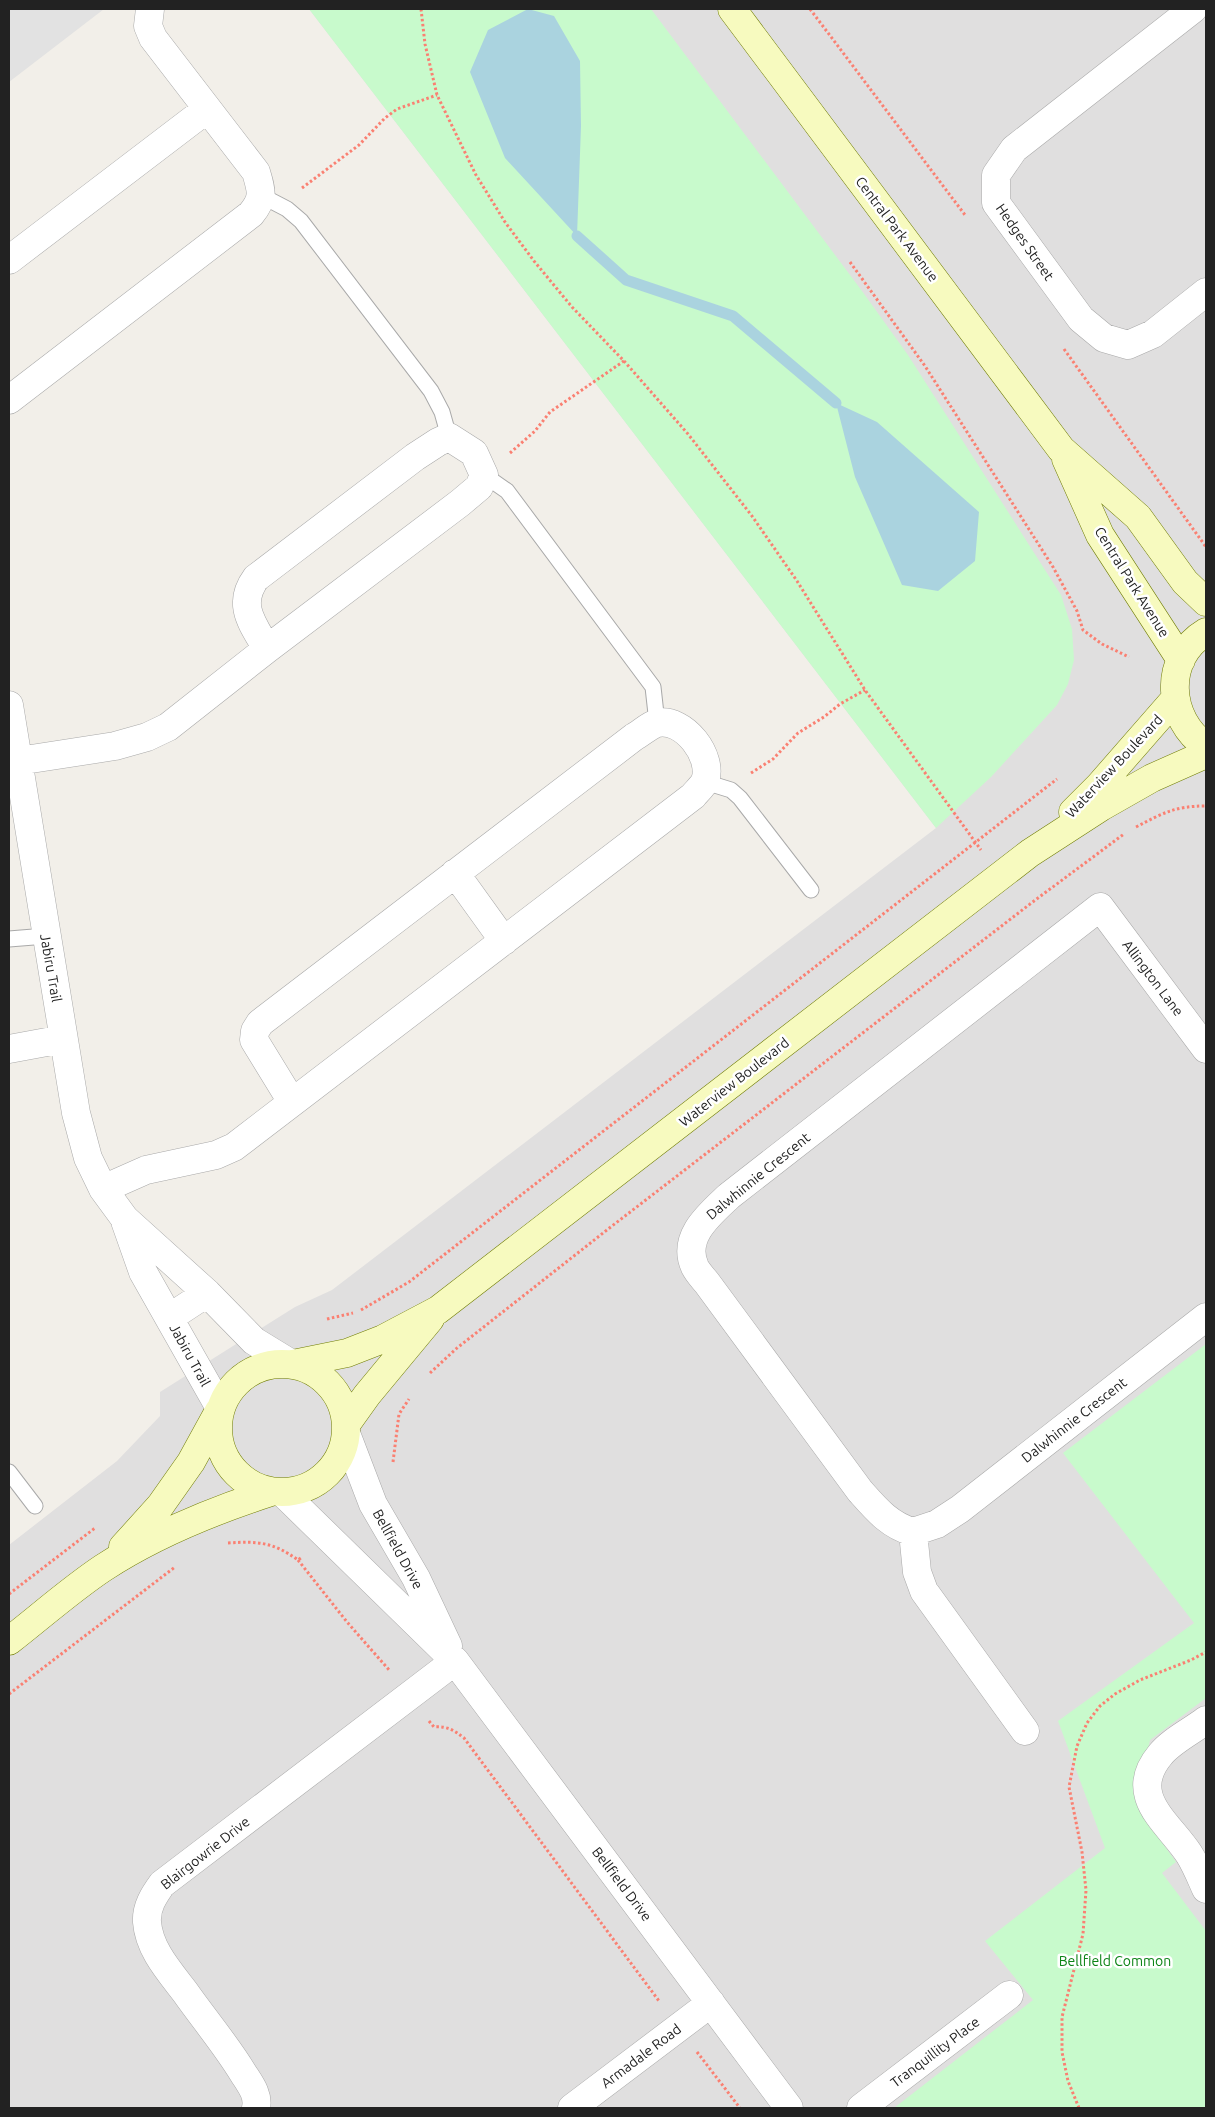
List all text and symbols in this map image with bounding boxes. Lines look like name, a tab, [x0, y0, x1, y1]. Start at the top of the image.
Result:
street label: Central Park Avenue	[852, 173, 942, 285]
street label: Hedges Street	[993, 201, 1058, 284]
street label: Central Park Avenue	[1091, 524, 1173, 640]
street label: Waterview Boulevard	[1062, 711, 1166, 821]
street label: Jabiru Trail	[37, 933, 65, 1004]
street label: Allington Lane	[1119, 937, 1187, 1019]
street label: Waterview Boulevard	[676, 1034, 792, 1130]
street label: Dalwhinnie Crescent	[703, 1129, 813, 1223]
street label: Jabiru Trail	[166, 1321, 214, 1389]
street label: Dalwhinnie Crescent	[1018, 1374, 1130, 1466]
street label: Bellfield Drive	[370, 1506, 426, 1592]
street label: Blairgowrie Drive	[157, 1813, 253, 1893]
street label: Bellfield Drive	[589, 1844, 655, 1924]
park label: Bellfield Common	[1059, 1953, 1171, 1969]
street label: Tranquillity Place	[887, 2013, 983, 2091]
street label: Armadale Road	[598, 2021, 684, 2091]

